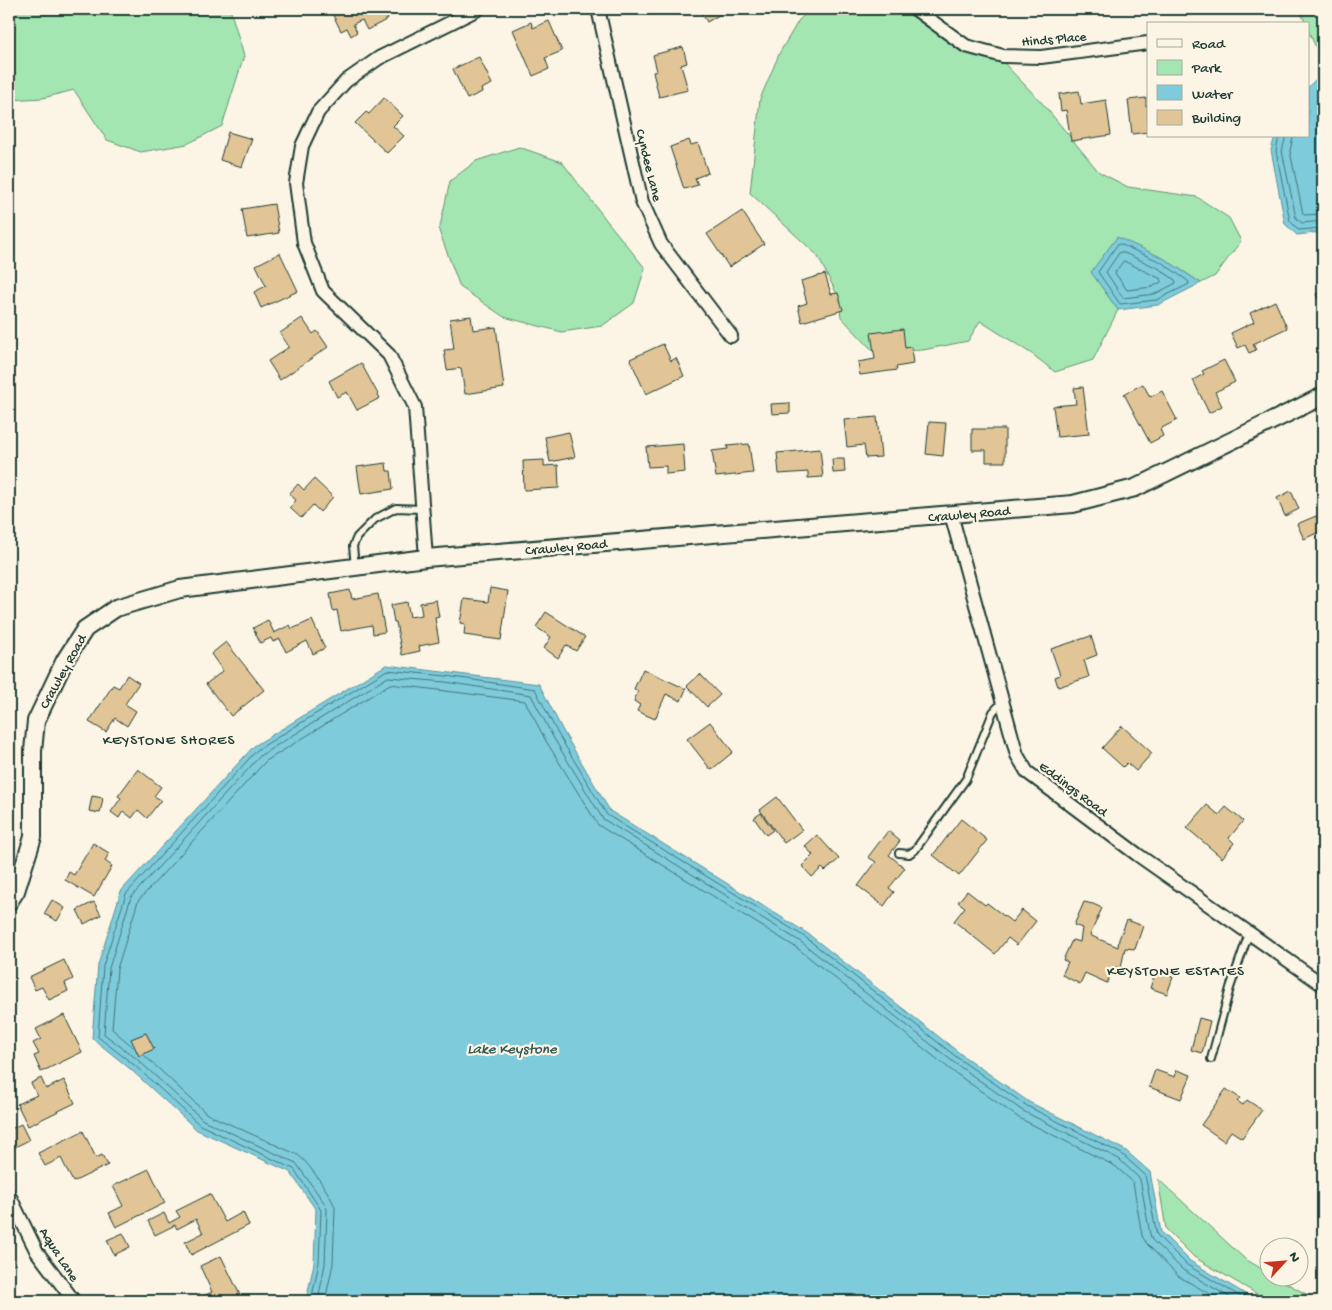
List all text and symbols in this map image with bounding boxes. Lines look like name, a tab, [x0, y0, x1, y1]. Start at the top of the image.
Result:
legend	[1147, 22, 1310, 138]
street label: Hinds Place	[1021, 29, 1088, 52]
text: Road	[1192, 36, 1226, 54]
text: Park	[1191, 60, 1222, 78]
text: Water	[1192, 86, 1234, 104]
text: Building	[1191, 110, 1241, 128]
street label: Cyndee Lane	[630, 128, 665, 204]
street label: Crawley Road	[928, 503, 1013, 528]
street label: Crawley Road	[525, 536, 610, 561]
street label: Crawley Road	[37, 631, 92, 712]
district label: KEYSTONE SHORES	[103, 732, 235, 750]
street label: Eddings Road	[1035, 759, 1112, 822]
district label: KEYSTONE ESTATES	[1107, 963, 1245, 981]
water label: Lake Keystone	[467, 1041, 558, 1059]
street label: Aqua Lane	[34, 1225, 82, 1286]
north arrow	[1260, 1238, 1310, 1288]
text: N	[1284, 1250, 1303, 1265]

